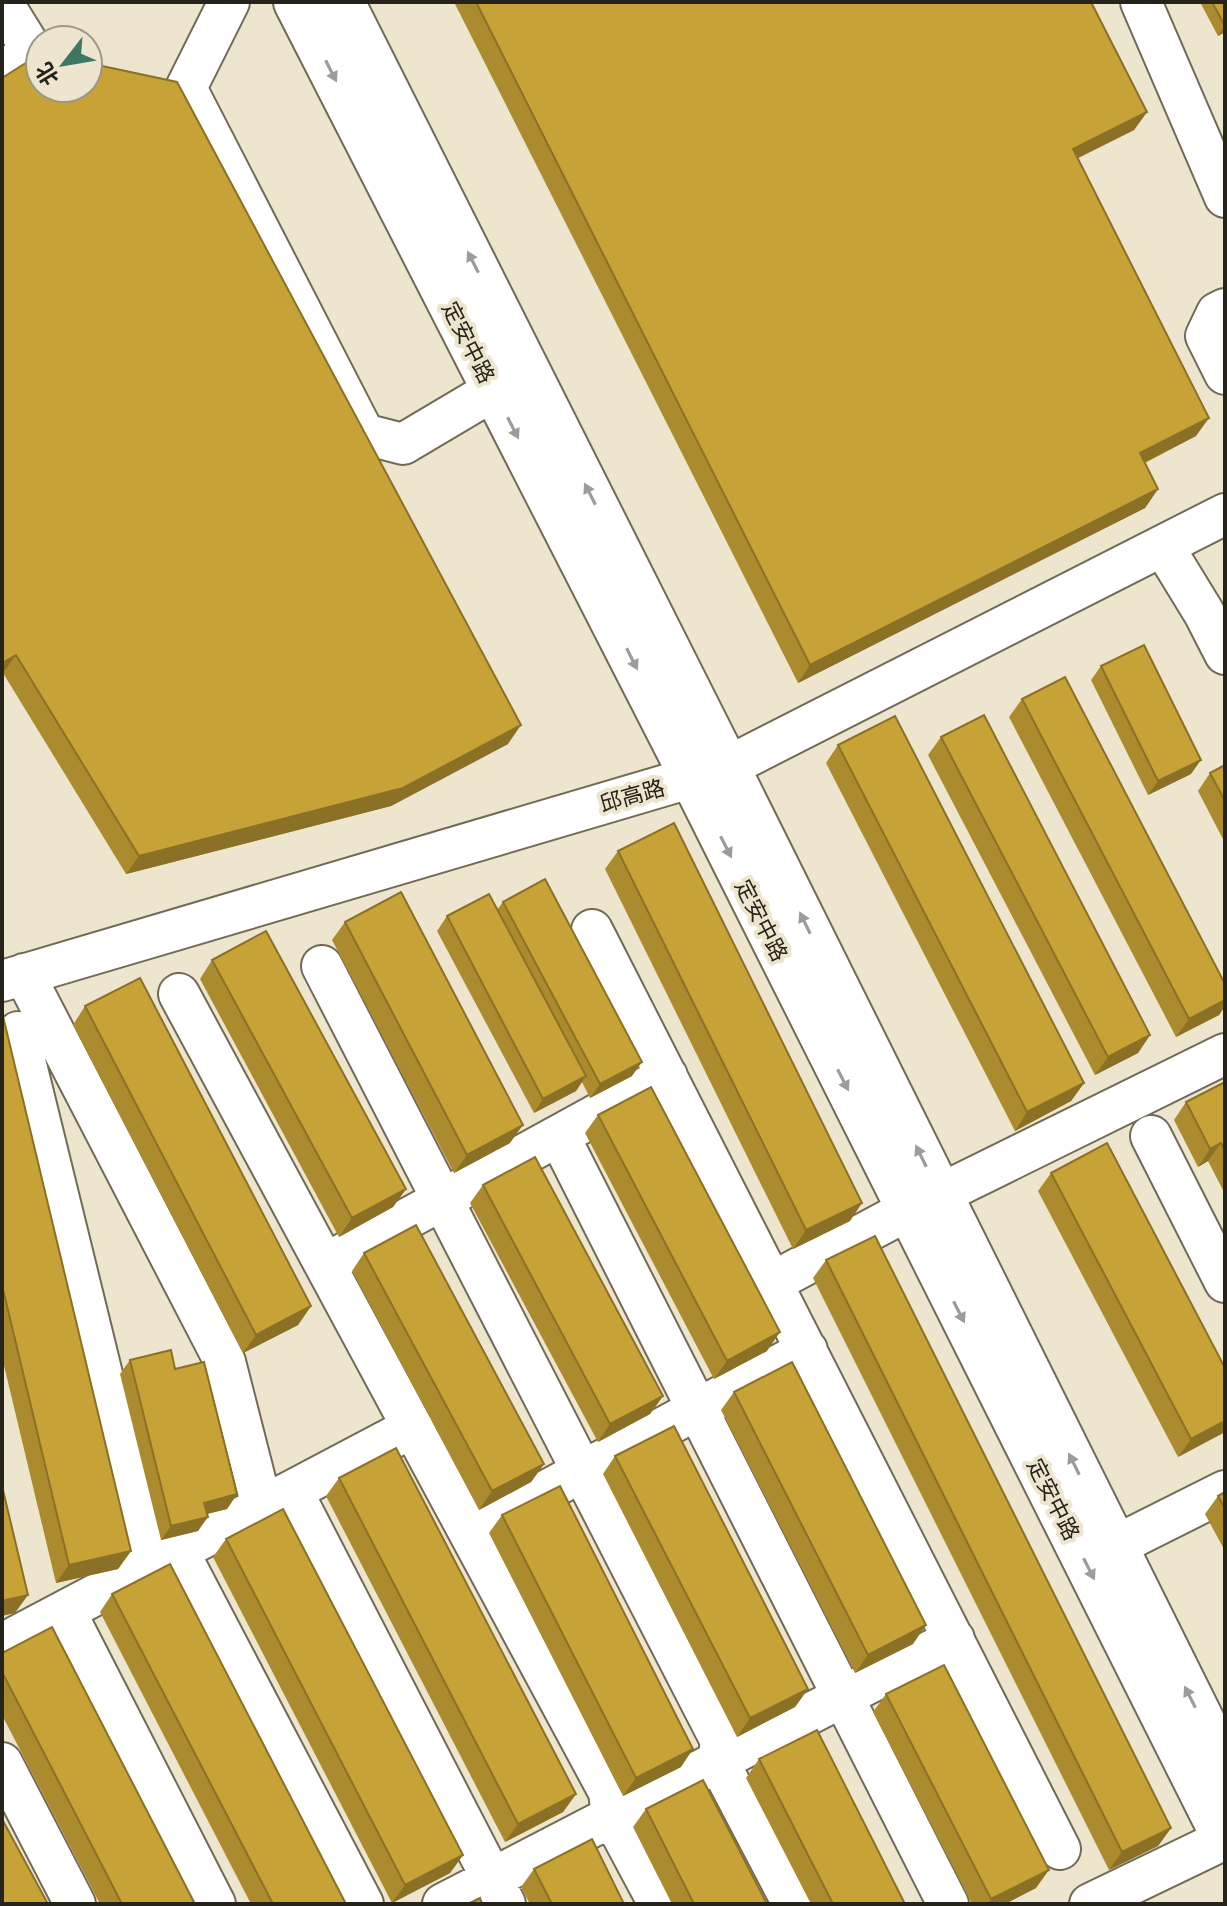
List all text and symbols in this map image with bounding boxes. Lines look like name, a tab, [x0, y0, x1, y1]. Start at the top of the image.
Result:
north arrow	[24, 24, 104, 104]
text: 北	[28, 58, 65, 91]
one-way arrow	[325, 60, 338, 83]
one-way arrow	[466, 250, 480, 273]
street label: 定安中路	[436, 296, 502, 388]
one-way arrow	[507, 416, 520, 439]
one-way arrow	[583, 483, 596, 506]
one-way arrow	[625, 648, 638, 671]
street label: 邱高路	[596, 772, 668, 818]
one-way arrow	[719, 836, 732, 859]
street label: 定安中路	[729, 874, 795, 966]
one-way arrow	[798, 912, 812, 935]
one-way arrow	[836, 1068, 849, 1091]
one-way arrow	[914, 1145, 928, 1168]
one-way arrow	[953, 1300, 966, 1323]
street label: 定安中路	[1021, 1453, 1087, 1545]
one-way arrow	[1067, 1453, 1081, 1476]
one-way arrow	[1082, 1558, 1096, 1581]
one-way arrow	[1183, 1685, 1197, 1708]

